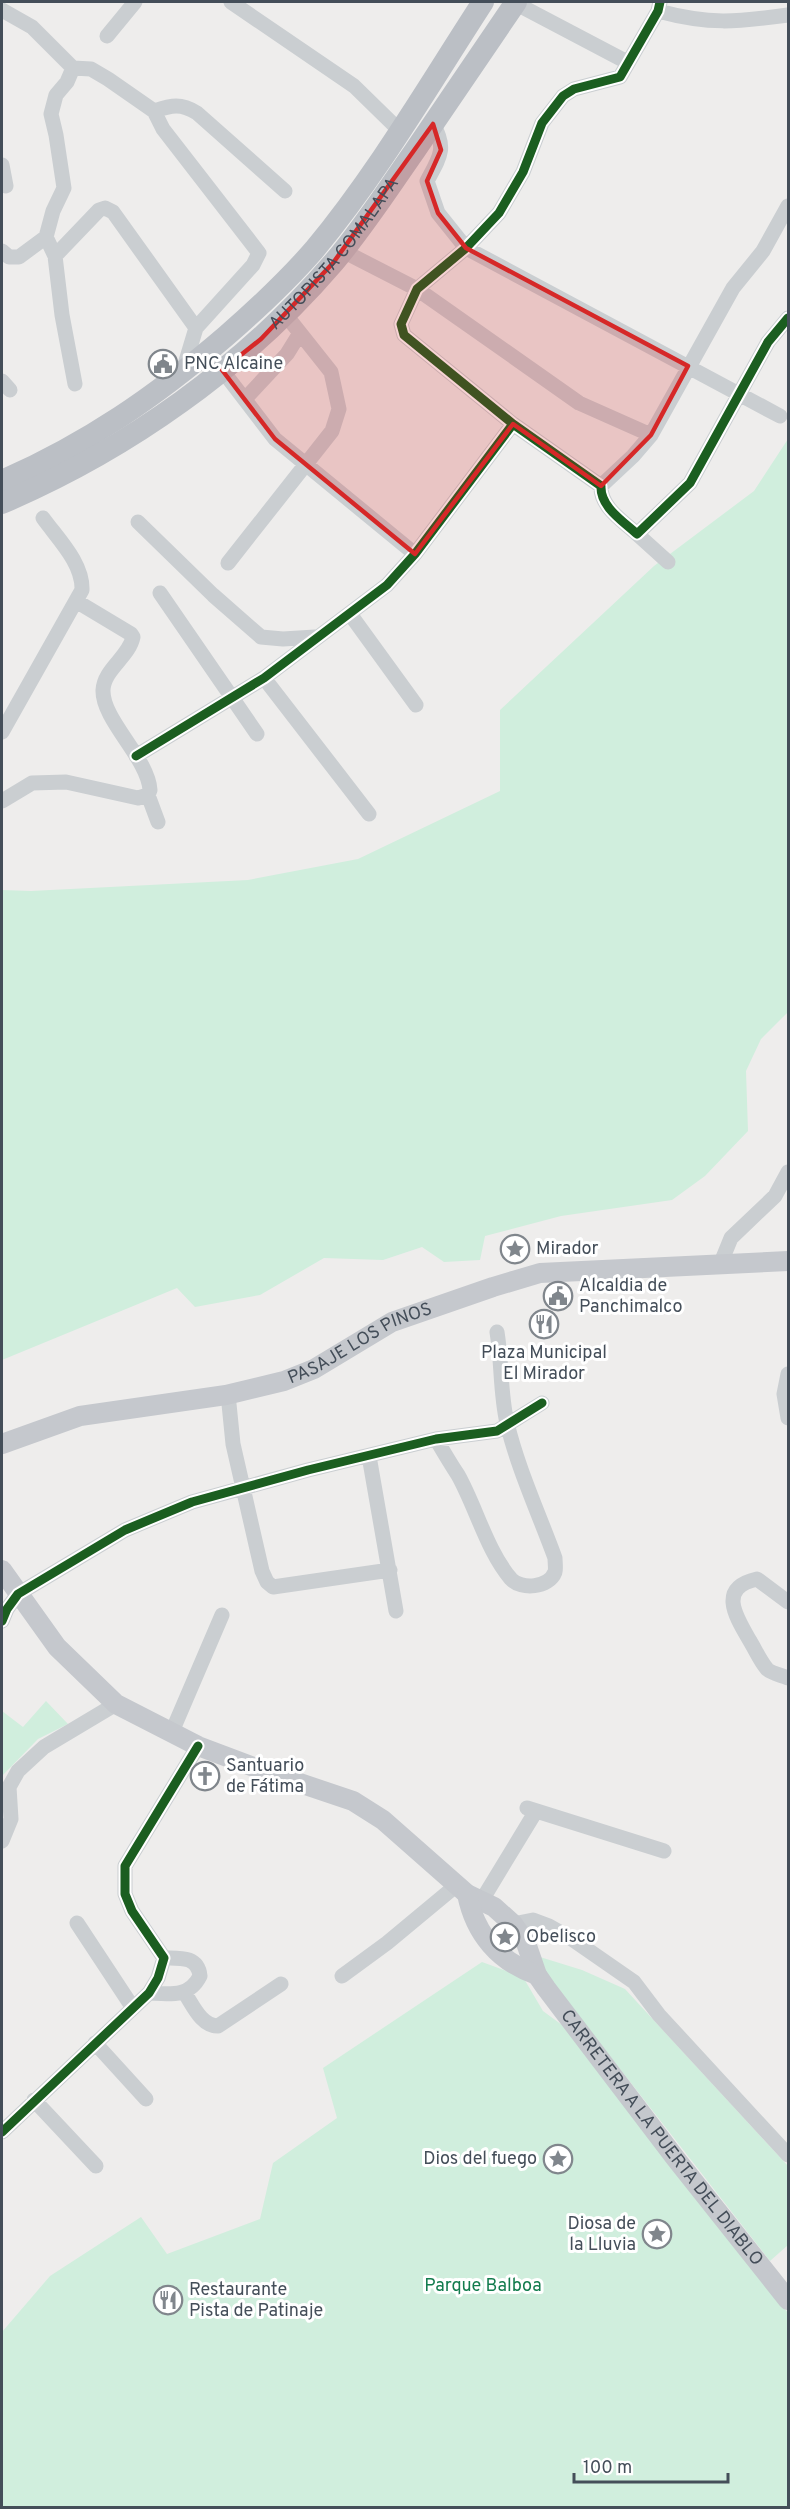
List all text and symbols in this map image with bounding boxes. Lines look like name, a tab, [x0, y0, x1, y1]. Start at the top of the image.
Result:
street label: AUTOPISTA COMALAPA	[264, 173, 404, 335]
public building icon: PNC Alcaine	[147, 348, 179, 380]
place label: PNC Alcaine	[184, 353, 283, 376]
place icon: Mirador	[499, 1233, 531, 1265]
place label: Mirador	[536, 1238, 599, 1261]
place label: Alcaldia de Panchimalco	[579, 1275, 683, 1319]
public building icon: Alcaldia de Panchimalco	[542, 1280, 574, 1312]
street label: PASAJE LOS PINOS	[284, 1298, 435, 1390]
restaurant icon: Plaza Municipal El Mirador	[528, 1308, 560, 1340]
place label: Plaza Municipal El Mirador	[481, 1342, 607, 1386]
place label: Santuario de Fátima	[226, 1755, 304, 1799]
church icon: Santuario de Fátima	[189, 1760, 221, 1792]
place icon: Obelisco	[489, 1921, 521, 1953]
place label: Obelisco	[526, 1926, 596, 1949]
street label: CARRETERA A LA PUERTA DEL DIABLO	[555, 2005, 768, 2271]
place icon: Dios del fuego	[542, 2143, 574, 2175]
place label: Dios del fuego	[423, 2148, 537, 2171]
place label: Diosa de la Lluvia	[568, 2213, 636, 2257]
place icon: Diosa de la Lluvia	[641, 2218, 673, 2250]
park label: Parque Balboa	[424, 2275, 542, 2298]
place label: Restaurante Pista de Patinaje	[189, 2279, 323, 2323]
restaurant icon: Restaurante Pista de Patinaje	[152, 2284, 184, 2316]
scale bar	[574, 2446, 728, 2484]
text: 100 m	[583, 2457, 632, 2480]

